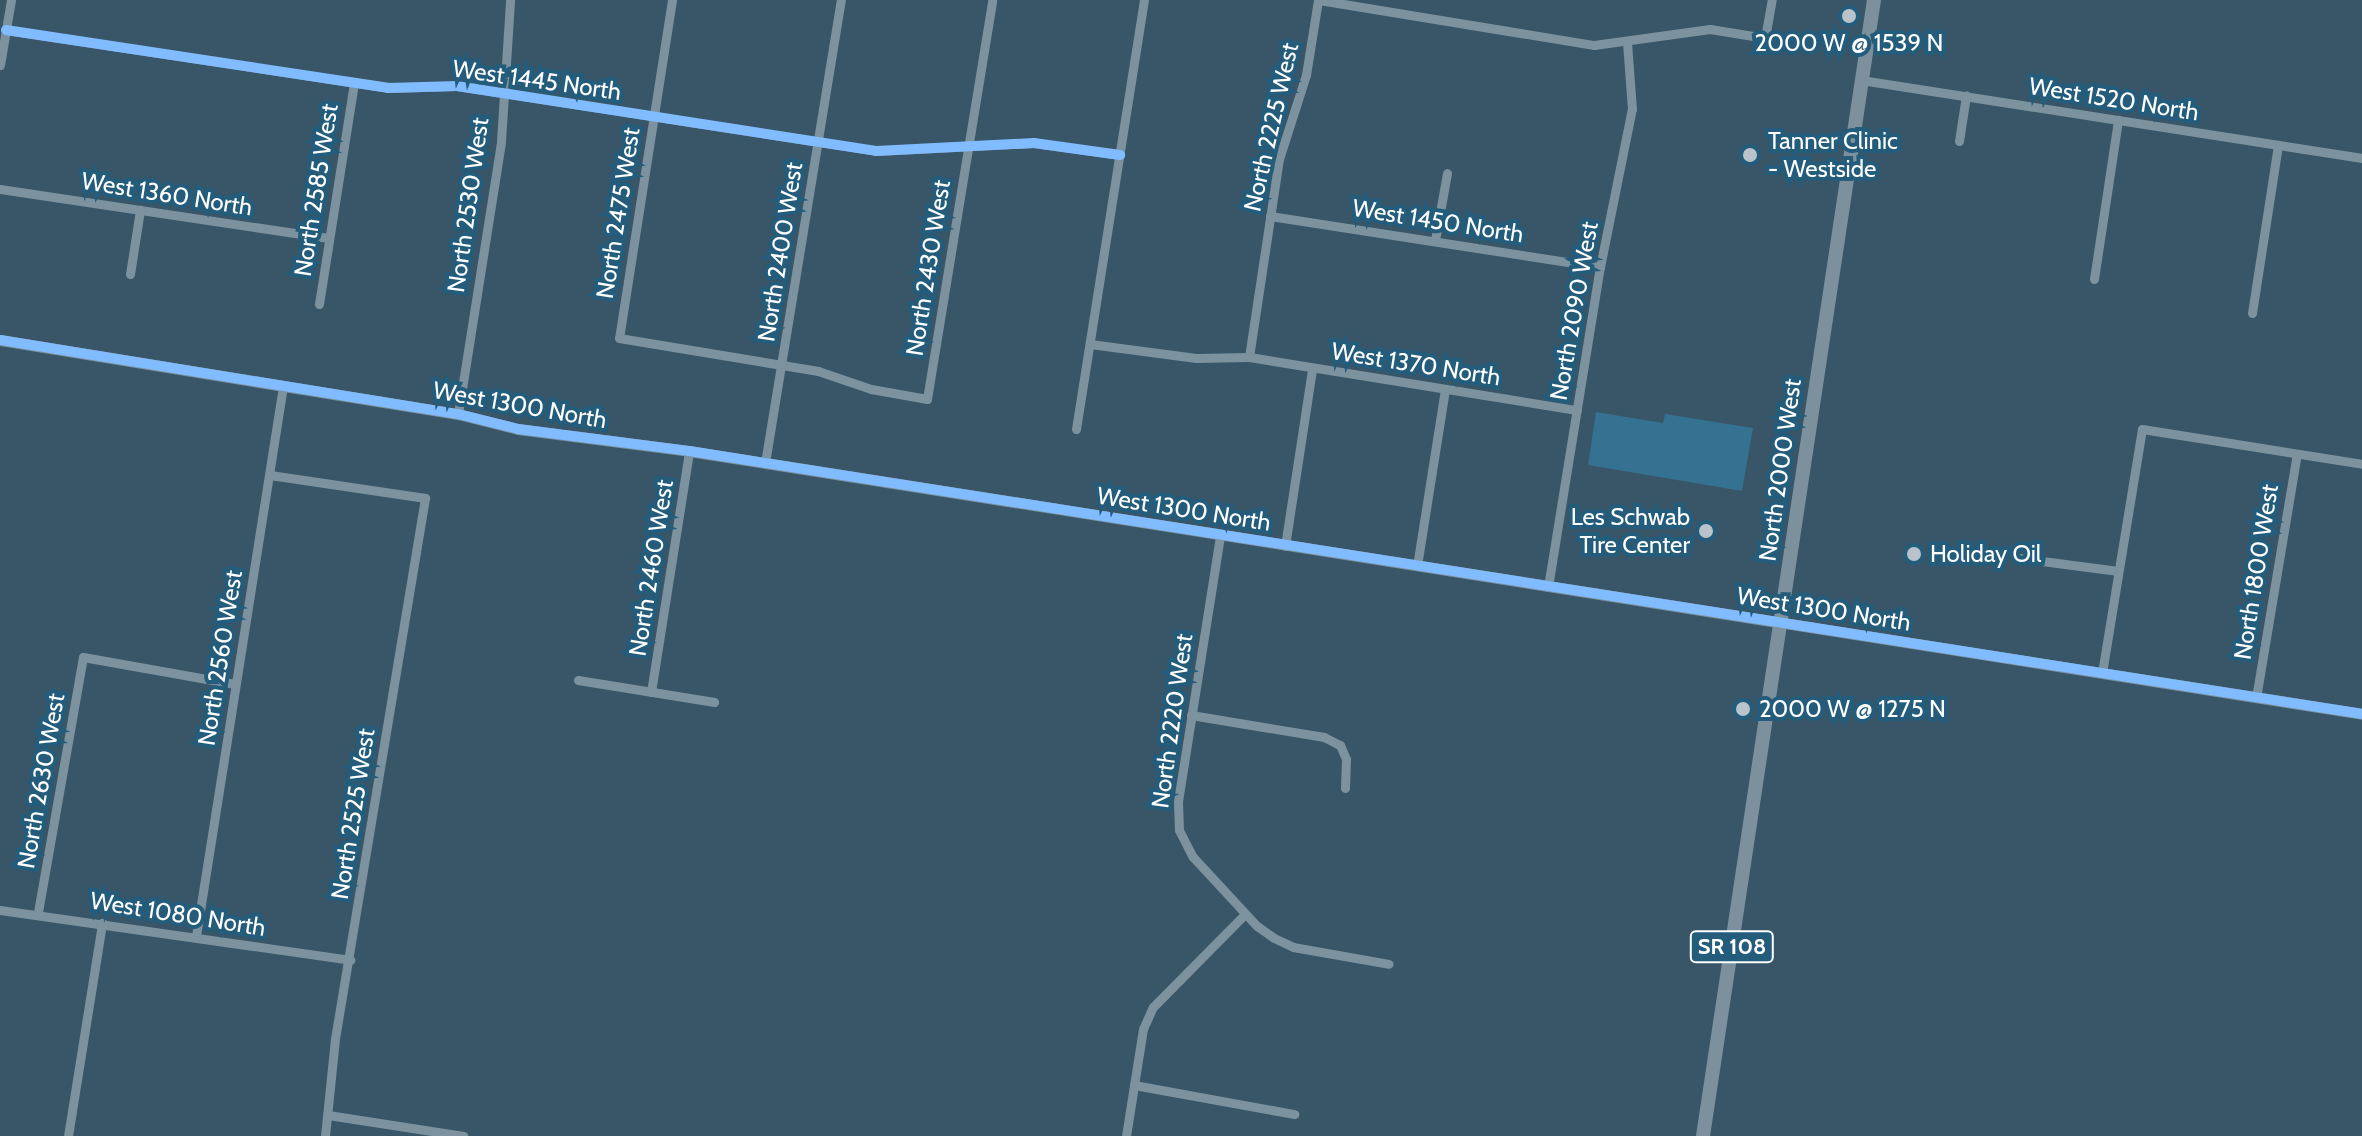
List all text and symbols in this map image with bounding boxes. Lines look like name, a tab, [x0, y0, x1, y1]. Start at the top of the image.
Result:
marker: 2000 W @ 1539 N	[1840, 7, 1858, 25]
place label: 2000 W @ 1539 N	[1755, 29, 1943, 57]
street label: North 2225 West	[1238, 40, 1304, 214]
street label: West 1445 North	[451, 54, 623, 106]
street label: West 1520 North	[2027, 71, 2201, 127]
street label: North 2585 West	[288, 102, 344, 278]
street label: North 2530 West	[441, 116, 495, 294]
street label: North 2475 West	[590, 125, 646, 301]
place label: Tanner Clinic - Westside	[1768, 127, 1898, 183]
marker: Tanner Clinic - Westside	[1739, 144, 1761, 166]
street label: North 2400 West	[752, 160, 808, 344]
street label: West 1360 North	[80, 166, 254, 222]
street label: North 2430 West	[900, 178, 956, 358]
street label: West 1450 North	[1350, 193, 1526, 249]
street label: North 2090 West	[1544, 219, 1604, 403]
street label: West 1370 North	[1329, 336, 1503, 392]
street label: West 1300 North	[431, 376, 609, 434]
street label: North 2000 West	[1753, 377, 1807, 563]
street label: North 2460 West	[623, 478, 679, 658]
street label: West 1300 North	[1095, 481, 1273, 537]
street label: North 1800 West	[2228, 482, 2284, 662]
place label: Les Schwab Tire Center	[1571, 503, 1690, 559]
marker: Les Schwab Tire Center	[1697, 522, 1715, 540]
place label: Holiday Oil	[1930, 540, 2042, 568]
marker: Holiday Oil	[1905, 545, 1923, 563]
street label: North 2560 West	[192, 568, 248, 748]
street label: West 1300 North	[1735, 581, 1913, 637]
street label: North 2220 West	[1146, 632, 1198, 810]
street label: North 2630 West	[11, 691, 71, 871]
place label: 2000 W @ 1275 N	[1759, 695, 1946, 723]
marker: 2000 W @ 1275 N	[1734, 700, 1752, 718]
street label: North 2525 West	[325, 727, 381, 901]
street label: West 1080 North	[88, 886, 268, 942]
road number: SR 108	[1688, 929, 1776, 965]

